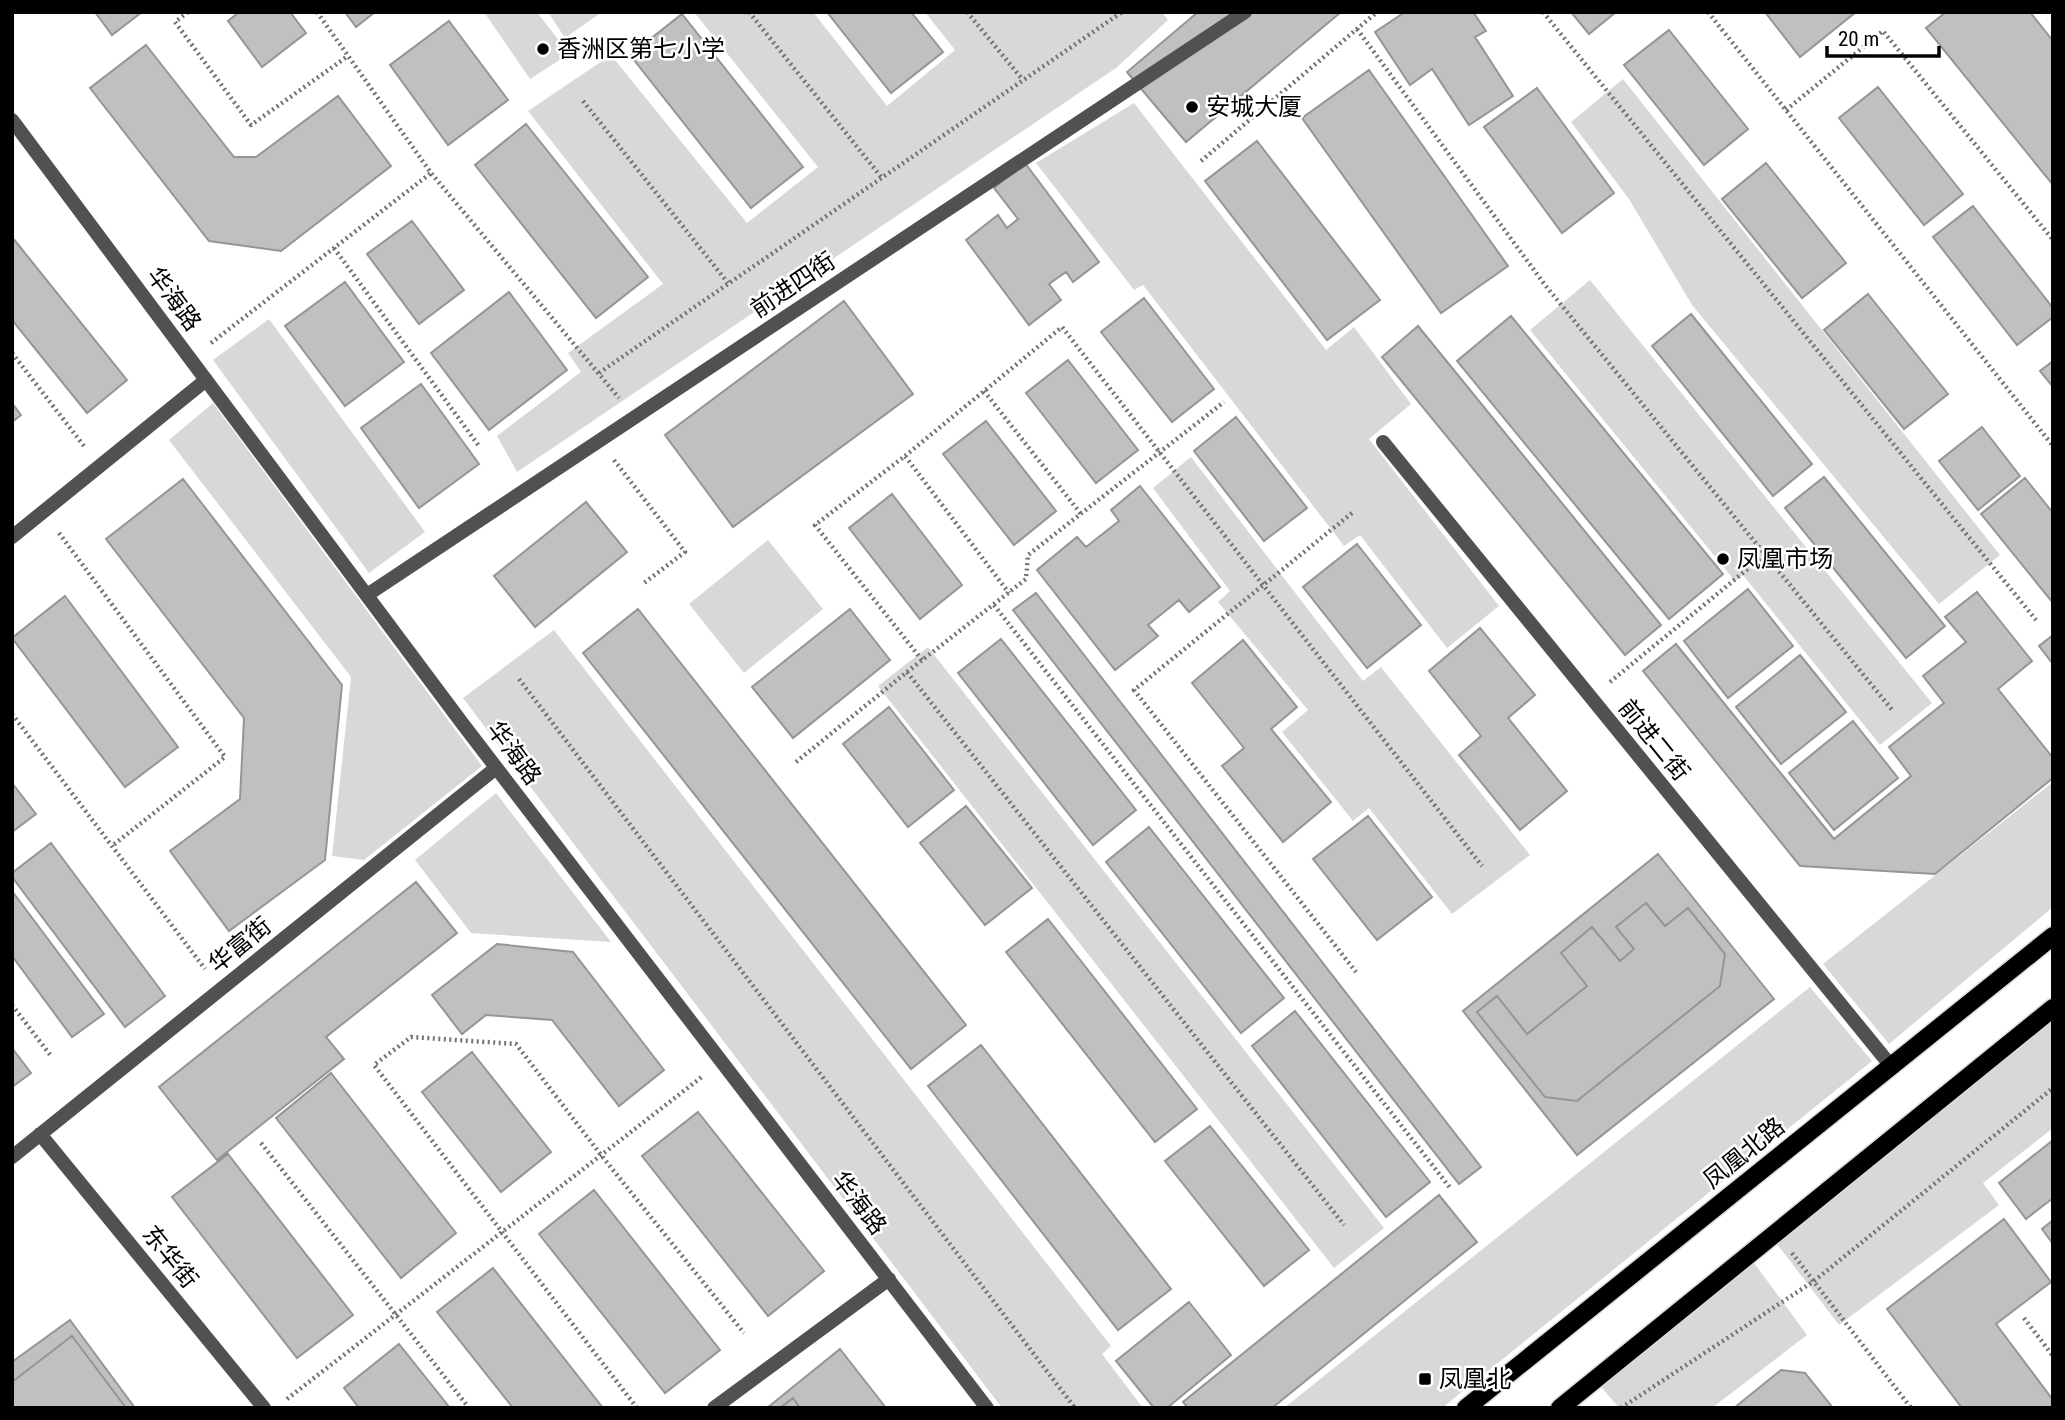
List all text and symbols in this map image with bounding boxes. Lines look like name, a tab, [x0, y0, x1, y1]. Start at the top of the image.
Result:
scale bar	[1827, 14, 1939, 58]
text: 20 m	[1838, 27, 1879, 51]
place label: 香洲区第七小学	[557, 35, 725, 63]
marker: 香洲区第七小学	[535, 41, 551, 57]
place label: 安城大厦	[1206, 93, 1302, 121]
marker: 安城大厦	[1184, 99, 1200, 115]
street label: 前进四街	[745, 247, 841, 323]
street label: 华海路	[141, 262, 207, 336]
place label: 凤凰市场	[1737, 545, 1833, 573]
marker: 凤凰市场	[1715, 551, 1731, 567]
street label: 前进二街	[1613, 694, 1695, 786]
street label: 华海路	[481, 716, 547, 790]
street label: 华富街	[203, 911, 277, 979]
street label: 凤凰北路	[1698, 1112, 1790, 1194]
street label: 华海路	[826, 1166, 892, 1240]
street label: 东华街	[136, 1220, 204, 1294]
place label: 凤凰北	[1439, 1365, 1511, 1393]
marker: 凤凰北	[1417, 1371, 1433, 1387]

